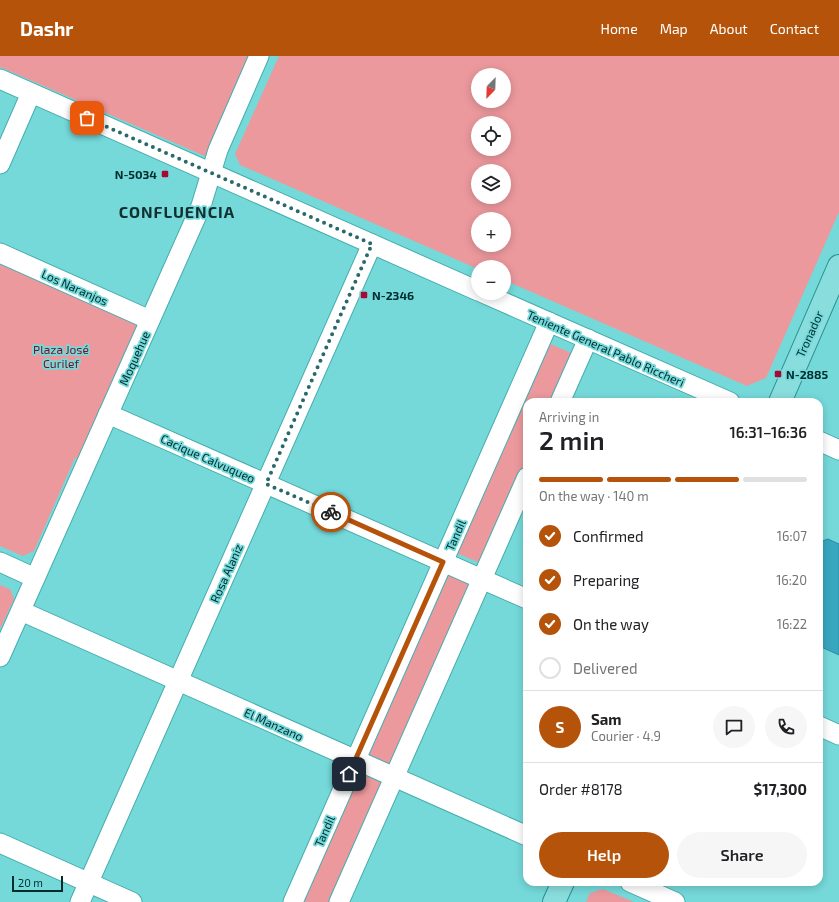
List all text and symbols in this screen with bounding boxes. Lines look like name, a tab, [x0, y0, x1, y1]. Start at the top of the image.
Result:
text: Dashr	[20, 17, 73, 40]
text: Home	[601, 20, 638, 37]
text: Map	[660, 20, 688, 37]
text: About	[710, 20, 748, 37]
text: Contact	[770, 20, 819, 37]
north arrow	[471, 68, 511, 108]
map controls	[471, 68, 511, 300]
pin	[70, 101, 104, 135]
icon: bag	[76, 107, 98, 129]
button: locate	[471, 116, 511, 156]
button: layers	[471, 164, 511, 204]
place label: N-5034	[115, 167, 157, 181]
marker: N-5034	[160, 169, 170, 179]
district label: CONFLUENCIA	[119, 202, 235, 221]
button: +	[471, 212, 511, 252]
button: −	[471, 260, 511, 300]
street label: Los Naranjos	[39, 266, 110, 309]
place label: N-2346	[372, 288, 414, 302]
marker: N-2346	[359, 290, 369, 300]
street label: Teniente General Pablo Riccheri	[525, 307, 687, 389]
street label: Tronador	[793, 308, 826, 359]
street label: Moquehue	[116, 329, 152, 387]
park label: Plaza José Curilef	[33, 342, 89, 370]
place label: N-2885	[786, 367, 829, 381]
marker: N-2885	[773, 369, 783, 379]
text: Arriving in	[539, 409, 599, 425]
text: 16:31–16:36	[730, 423, 807, 441]
text: 2 min	[539, 424, 605, 455]
street label: Cacique Calvuqueo	[159, 431, 258, 485]
text: On the way · 140 m	[539, 488, 649, 504]
courier	[311, 492, 351, 532]
icon: bike	[320, 501, 342, 523]
street label: Tandil	[442, 517, 468, 553]
icon: check	[539, 525, 561, 547]
text: Confirmed	[573, 527, 644, 545]
text: 16:07	[777, 528, 807, 544]
street label: Rosa Alaniz	[207, 541, 245, 605]
icon: check	[539, 569, 561, 591]
text: Preparing	[573, 571, 639, 589]
text: 16:20	[776, 572, 807, 588]
icon: check	[539, 613, 561, 635]
text: On the way	[573, 615, 649, 633]
text: 16:22	[777, 616, 807, 632]
text: Delivered	[573, 659, 638, 677]
street label: El Manzano	[242, 705, 306, 743]
button: chat	[713, 706, 755, 748]
button: phone	[765, 706, 807, 748]
text: Sam	[591, 710, 622, 728]
text: S	[556, 718, 564, 736]
text: Courier · 4.9	[591, 728, 661, 744]
pin	[332, 757, 366, 791]
icon: home	[338, 763, 360, 785]
text: Order #8178	[539, 780, 623, 798]
text: $17,300	[753, 780, 807, 798]
street label: Tandil	[311, 813, 337, 849]
button: Help	[539, 832, 669, 878]
button: Share	[677, 832, 807, 878]
scale bar	[12, 874, 63, 893]
text: 20 m	[18, 876, 43, 889]

